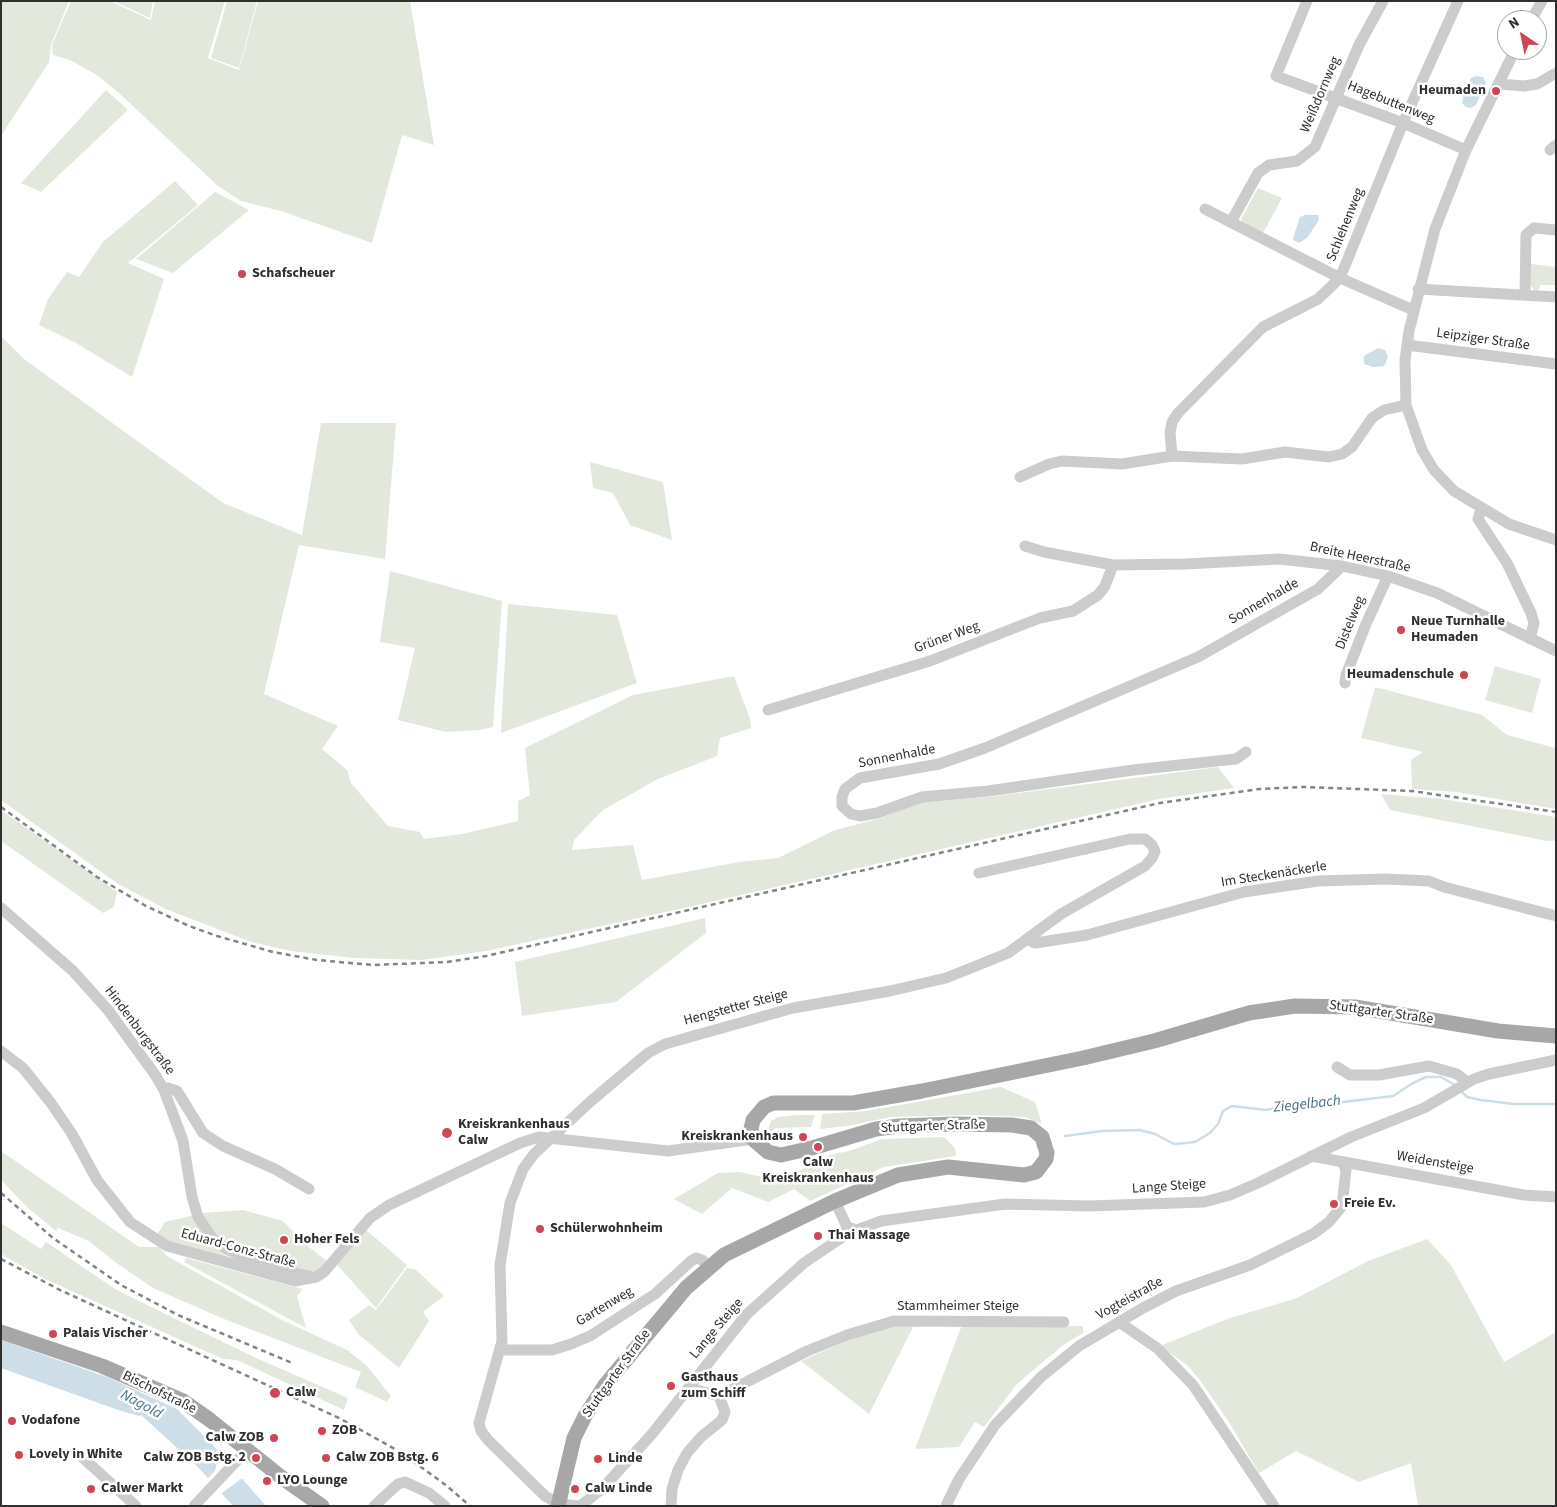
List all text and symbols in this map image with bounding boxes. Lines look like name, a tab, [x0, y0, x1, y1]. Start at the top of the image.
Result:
north arrow	[1497, 10, 1547, 60]
text: N	[1505, 12, 1524, 34]
street label: Weißdornweg	[1297, 54, 1345, 136]
street label: Hagebuttenweg	[1345, 78, 1437, 128]
place label: Heumaden	[1419, 83, 1486, 99]
marker: Heumaden	[1490, 85, 1502, 97]
street label: Schlehenweg	[1324, 186, 1368, 264]
place label: Schafscheuer	[252, 266, 335, 282]
marker: Schafscheuer	[236, 268, 248, 280]
street label: Leipziger Straße	[1435, 325, 1531, 355]
street label: Breite Heerstraße	[1308, 539, 1412, 577]
street label: Sonnenhalde	[1226, 575, 1302, 629]
street label: Distelweg	[1333, 594, 1369, 652]
place label: Neue Turnhalle Heumaden	[1411, 614, 1505, 646]
street label: Grüner Weg	[912, 618, 982, 658]
marker: Neue Turnhalle Heumaden	[1395, 624, 1407, 636]
place label: Heumadenschule	[1347, 667, 1454, 683]
marker: Heumadenschule	[1458, 669, 1470, 681]
street label: Sonnenhalde	[857, 741, 937, 773]
street label: Im Steckenäckerle	[1220, 858, 1328, 892]
street label: Hindenburgstraße	[100, 983, 178, 1079]
street label: Hengstetter Steige	[682, 986, 790, 1030]
street label: Stuttgarter Straße	[1328, 997, 1434, 1029]
water label: Ziegelbach	[1272, 1093, 1342, 1117]
place label: Kreiskrankenhaus Calw	[458, 1117, 570, 1150]
street label: Stuttgarter Straße	[880, 1117, 986, 1137]
marker: Kreiskrankenhaus Calw	[440, 1126, 454, 1140]
place label: Kreiskrankenhaus	[681, 1129, 793, 1145]
marker: Kreiskrankenhaus	[797, 1131, 809, 1143]
marker: Calw Kreiskrankenhaus	[812, 1141, 824, 1153]
street label: Weidensteige	[1395, 1148, 1475, 1178]
place label: Calw Kreiskrankenhaus	[762, 1155, 874, 1188]
street label: Lange Steige	[1132, 1176, 1206, 1198]
place label: Freie Ev.	[1344, 1196, 1396, 1212]
marker: Freie Ev.	[1328, 1198, 1340, 1210]
place label: Schülerwohnheim	[550, 1221, 663, 1237]
marker: Schülerwohnheim	[534, 1223, 546, 1235]
street label: Eduard-Conz-Straße	[179, 1226, 297, 1272]
place label: Thai Massage	[828, 1228, 910, 1244]
marker: Thai Massage	[812, 1230, 824, 1242]
place label: Hoher Fels	[294, 1232, 359, 1248]
marker: Hoher Fels	[278, 1234, 290, 1246]
street label: Vogteistraße	[1094, 1274, 1166, 1324]
street label: Gartenweg	[573, 1283, 637, 1331]
street label: Lange Steige	[687, 1295, 747, 1363]
street label: Stammheimer Steige	[897, 1299, 1019, 1315]
place label: Palais Vischer	[63, 1326, 148, 1342]
street label: Stuttgarter Straße	[579, 1327, 655, 1421]
marker: Palais Vischer	[47, 1328, 59, 1340]
street label: Bischofstraße	[119, 1368, 199, 1418]
place label: Gasthaus zum Schiff	[681, 1370, 745, 1402]
marker: Gasthaus zum Schiff	[665, 1380, 677, 1392]
place label: Calw	[286, 1385, 316, 1401]
marker: Calw	[268, 1386, 282, 1400]
water label: Nagold	[117, 1387, 165, 1423]
place label: Vodafone	[22, 1413, 80, 1429]
marker: Vodafone	[6, 1415, 18, 1427]
place label: ZOB	[332, 1423, 357, 1439]
marker: ZOB	[316, 1425, 328, 1437]
place label: Calw ZOB	[205, 1430, 264, 1446]
marker: Calw ZOB	[268, 1432, 280, 1444]
place label: Lovely in White	[29, 1447, 123, 1463]
marker: Lovely in White	[13, 1449, 25, 1461]
place label: Calw ZOB Bstg. 2	[143, 1450, 246, 1466]
place label: Calw ZOB Bstg. 6	[336, 1450, 439, 1466]
place label: Linde	[608, 1451, 642, 1467]
marker: Calw ZOB Bstg. 2	[250, 1452, 262, 1464]
marker: Calw ZOB Bstg. 6	[320, 1452, 332, 1464]
marker: Linde	[592, 1453, 604, 1465]
place label: LYO Lounge	[277, 1473, 348, 1489]
marker: LYO Lounge	[261, 1475, 273, 1487]
place label: Calwer Markt	[101, 1481, 183, 1497]
place label: Calw Linde	[585, 1481, 653, 1497]
marker: Calwer Markt	[85, 1483, 97, 1495]
marker: Calw Linde	[569, 1483, 581, 1495]

